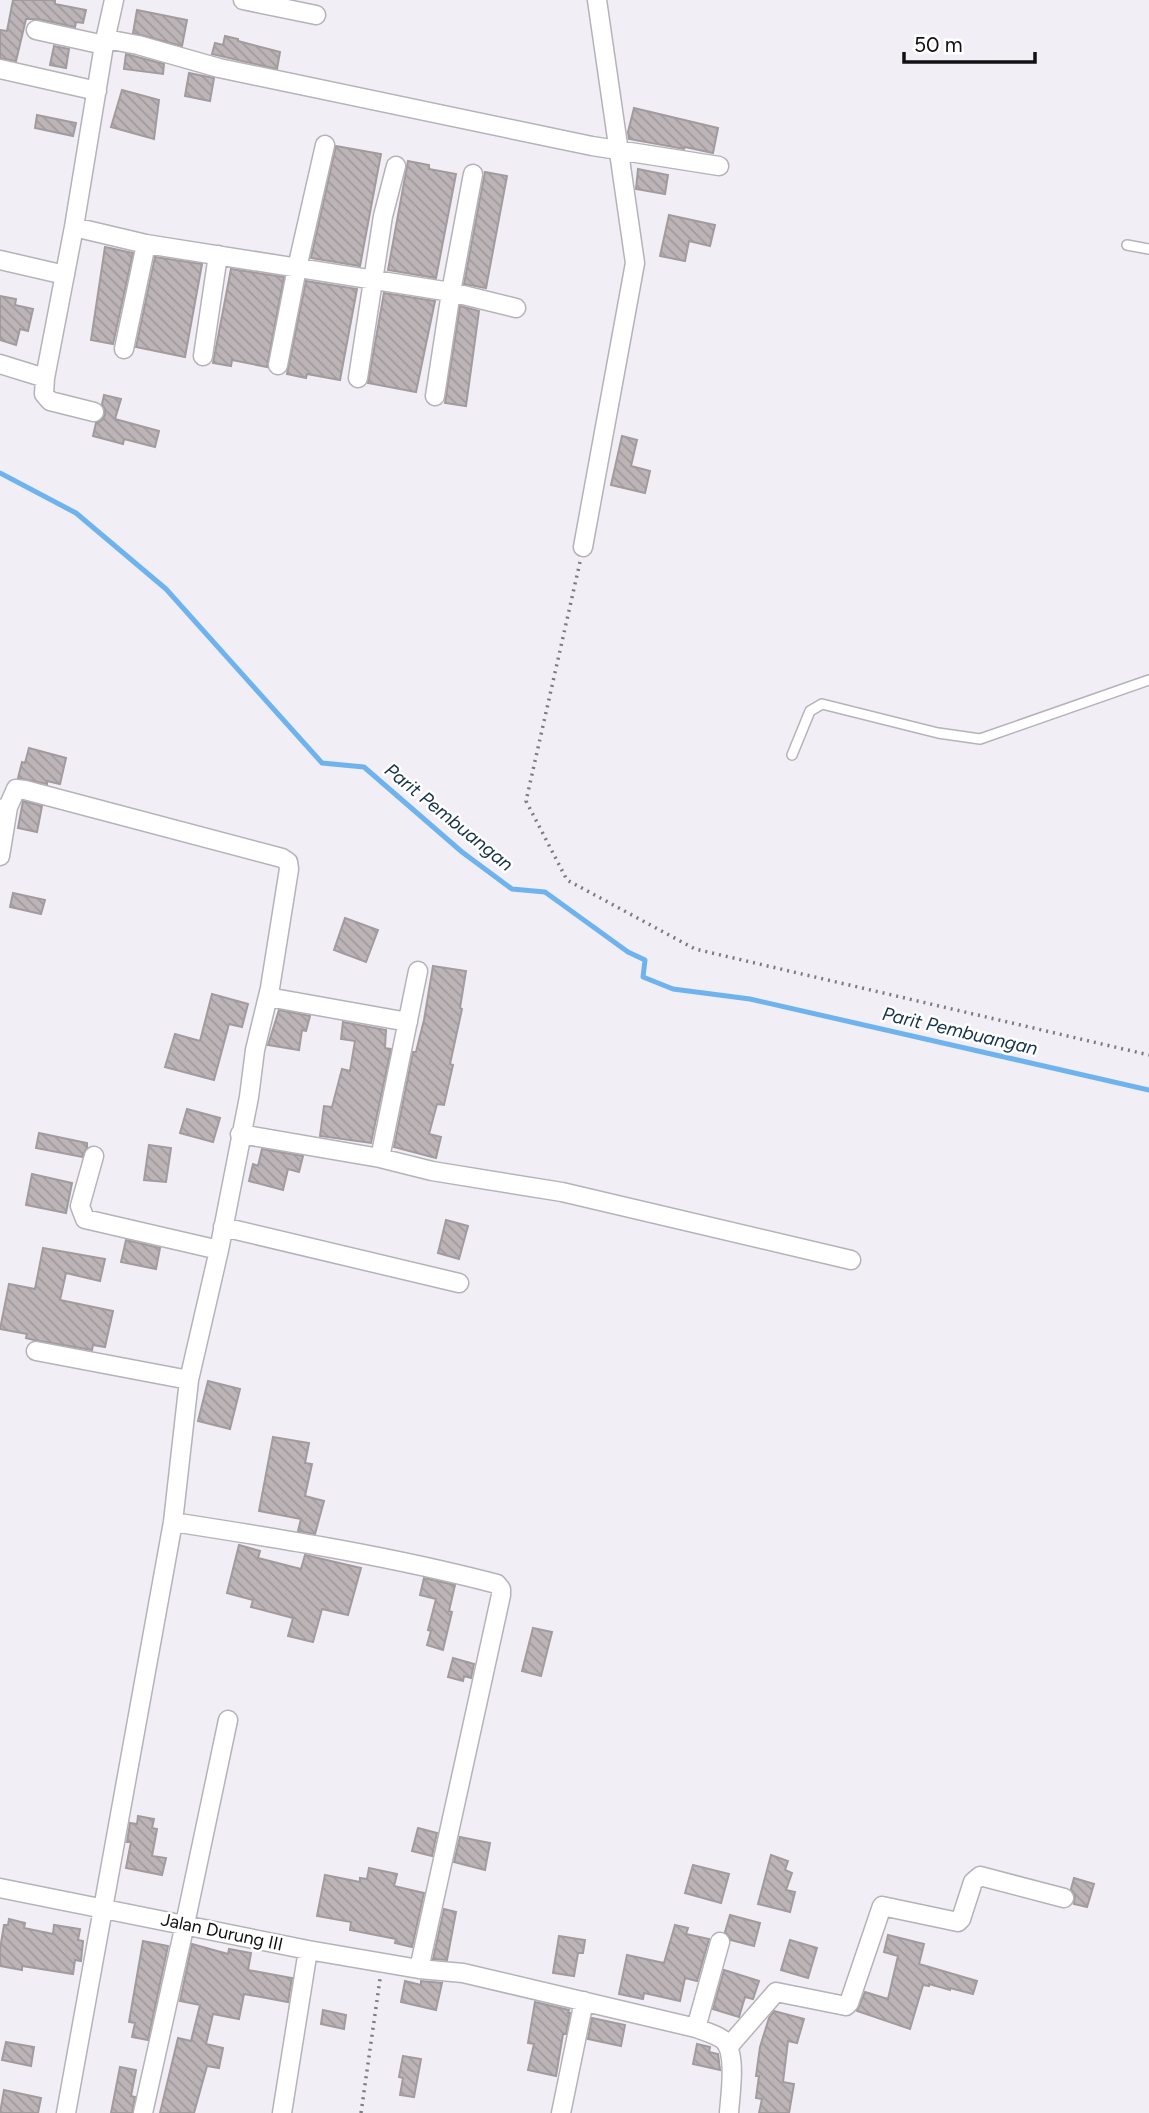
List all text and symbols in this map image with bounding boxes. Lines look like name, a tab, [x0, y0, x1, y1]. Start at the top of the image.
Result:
scale bar	[904, 21, 1035, 65]
text: 50 m	[914, 32, 963, 57]
water label: Parit Pembuangan	[380, 758, 518, 876]
water label: Parit Pembuangan	[880, 1002, 1040, 1060]
street label: Jalan Durung III	[159, 1908, 285, 1956]

